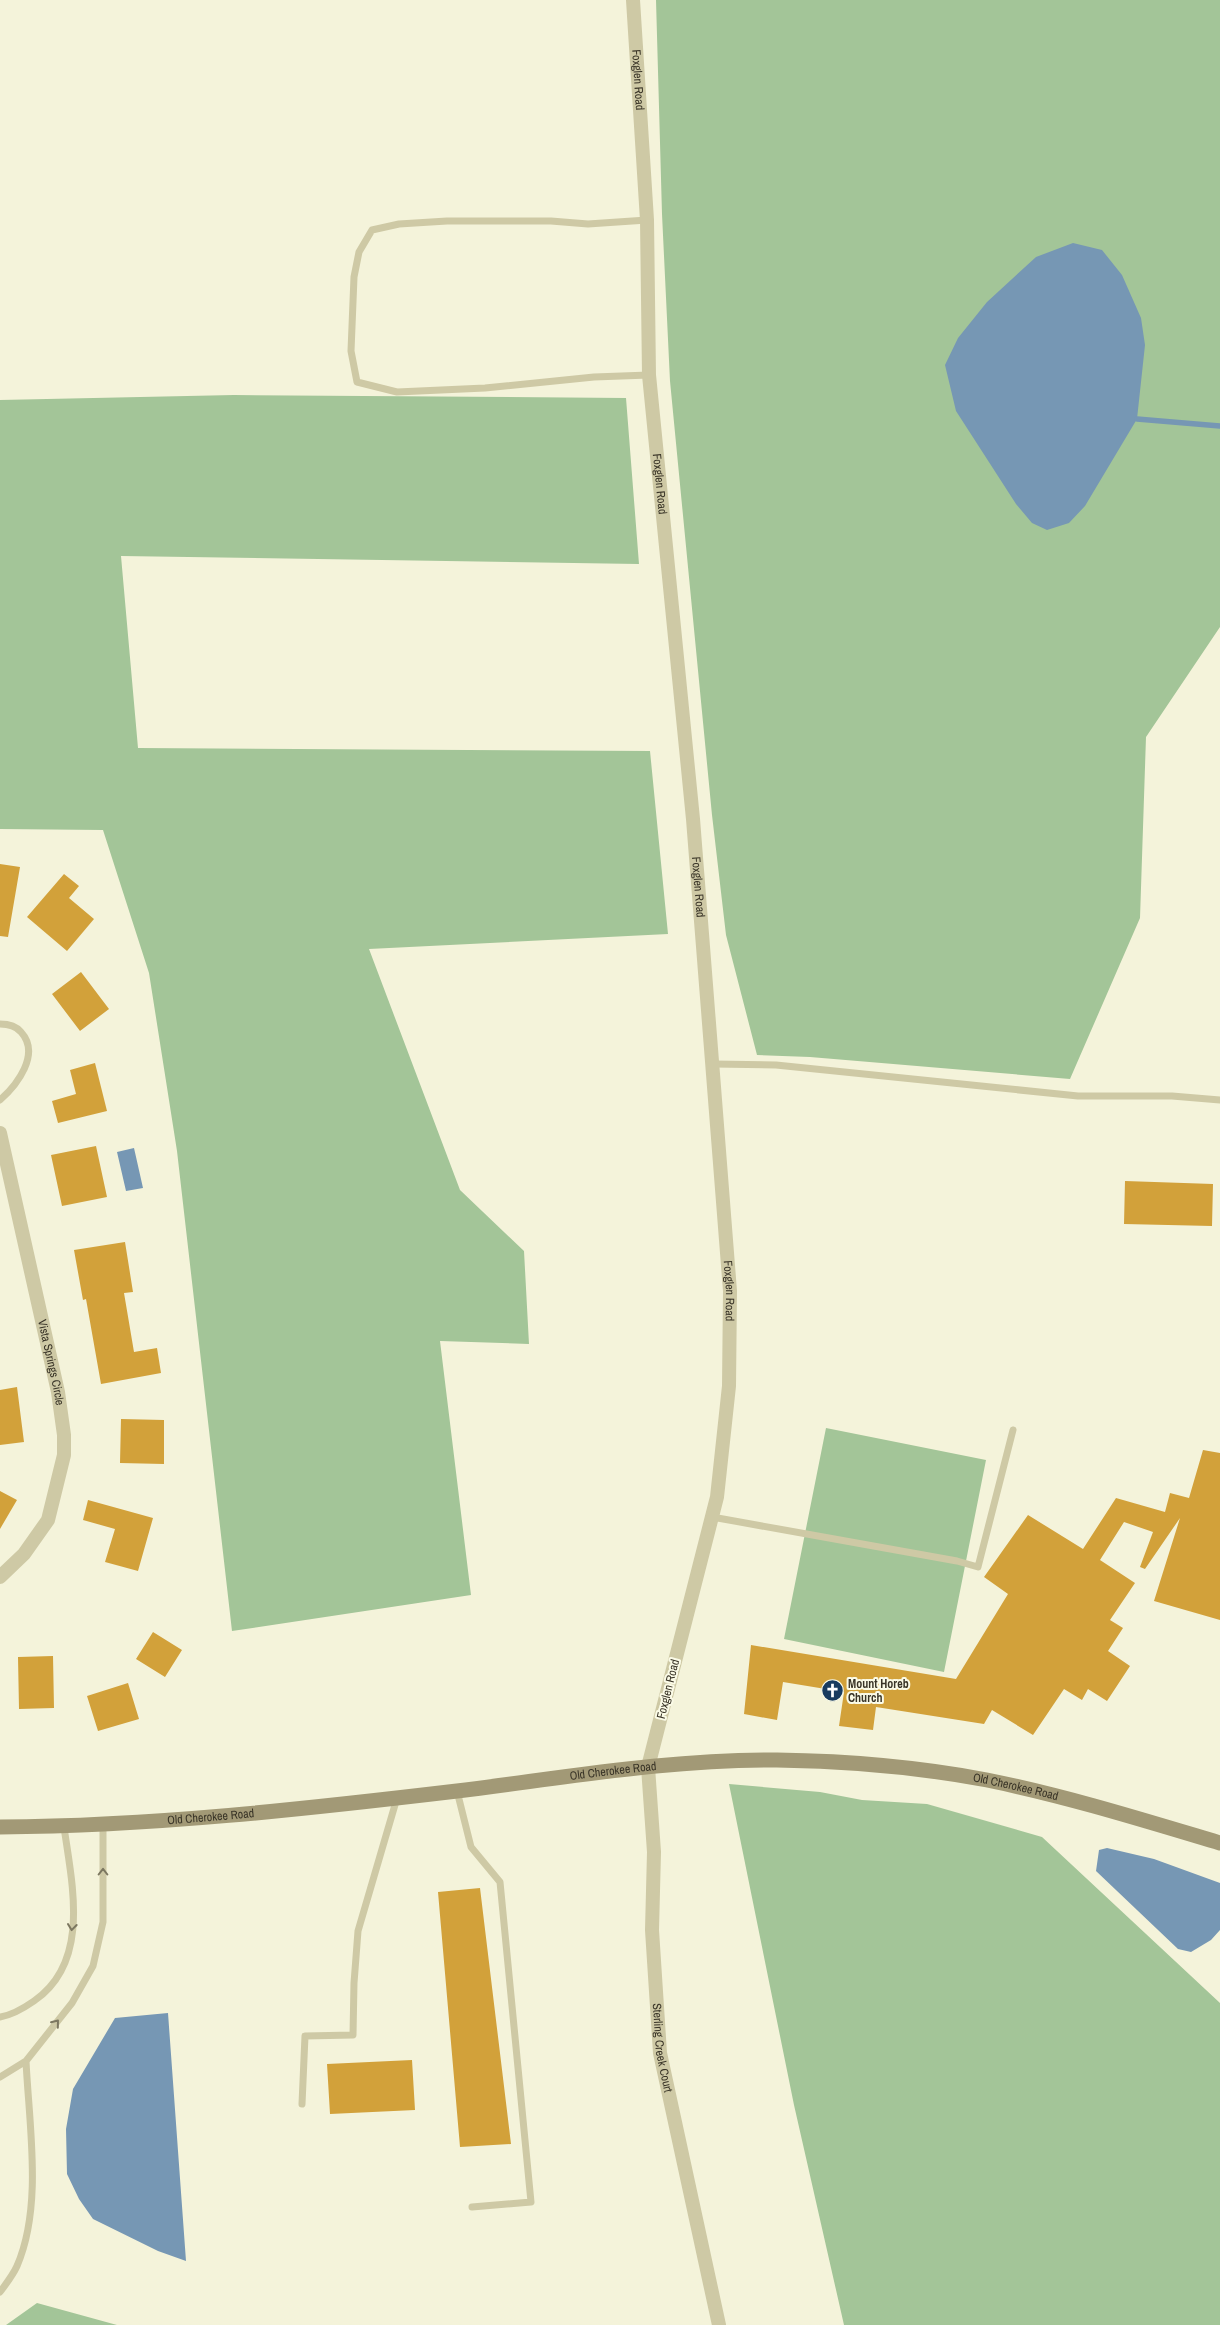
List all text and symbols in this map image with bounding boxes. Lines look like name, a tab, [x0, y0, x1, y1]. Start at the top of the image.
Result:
street label: Foxglen Road	[628, 49, 648, 111]
street label: Foxglen Road	[649, 453, 671, 515]
street label: Foxglen Road	[688, 856, 709, 918]
street label: Foxglen Road	[720, 1260, 738, 1321]
street label: Vista Springs Circle	[34, 1318, 68, 1406]
street label: Foxglen Road	[653, 1658, 683, 1720]
place label: Mount Horeb Church	[848, 1676, 909, 1706]
church icon: Mount Horeb Church	[820, 1679, 844, 1703]
street label: Old Cherokee Road	[569, 1758, 657, 1784]
street label: Old Cherokee Road	[972, 1770, 1060, 1804]
street label: Old Cherokee Road	[167, 1805, 255, 1828]
one-way arrow	[98, 1868, 108, 1876]
one-way arrow	[67, 1924, 78, 1932]
street label: Sterling Creek Court	[649, 2003, 676, 2094]
one-way arrow	[51, 2020, 59, 2029]

